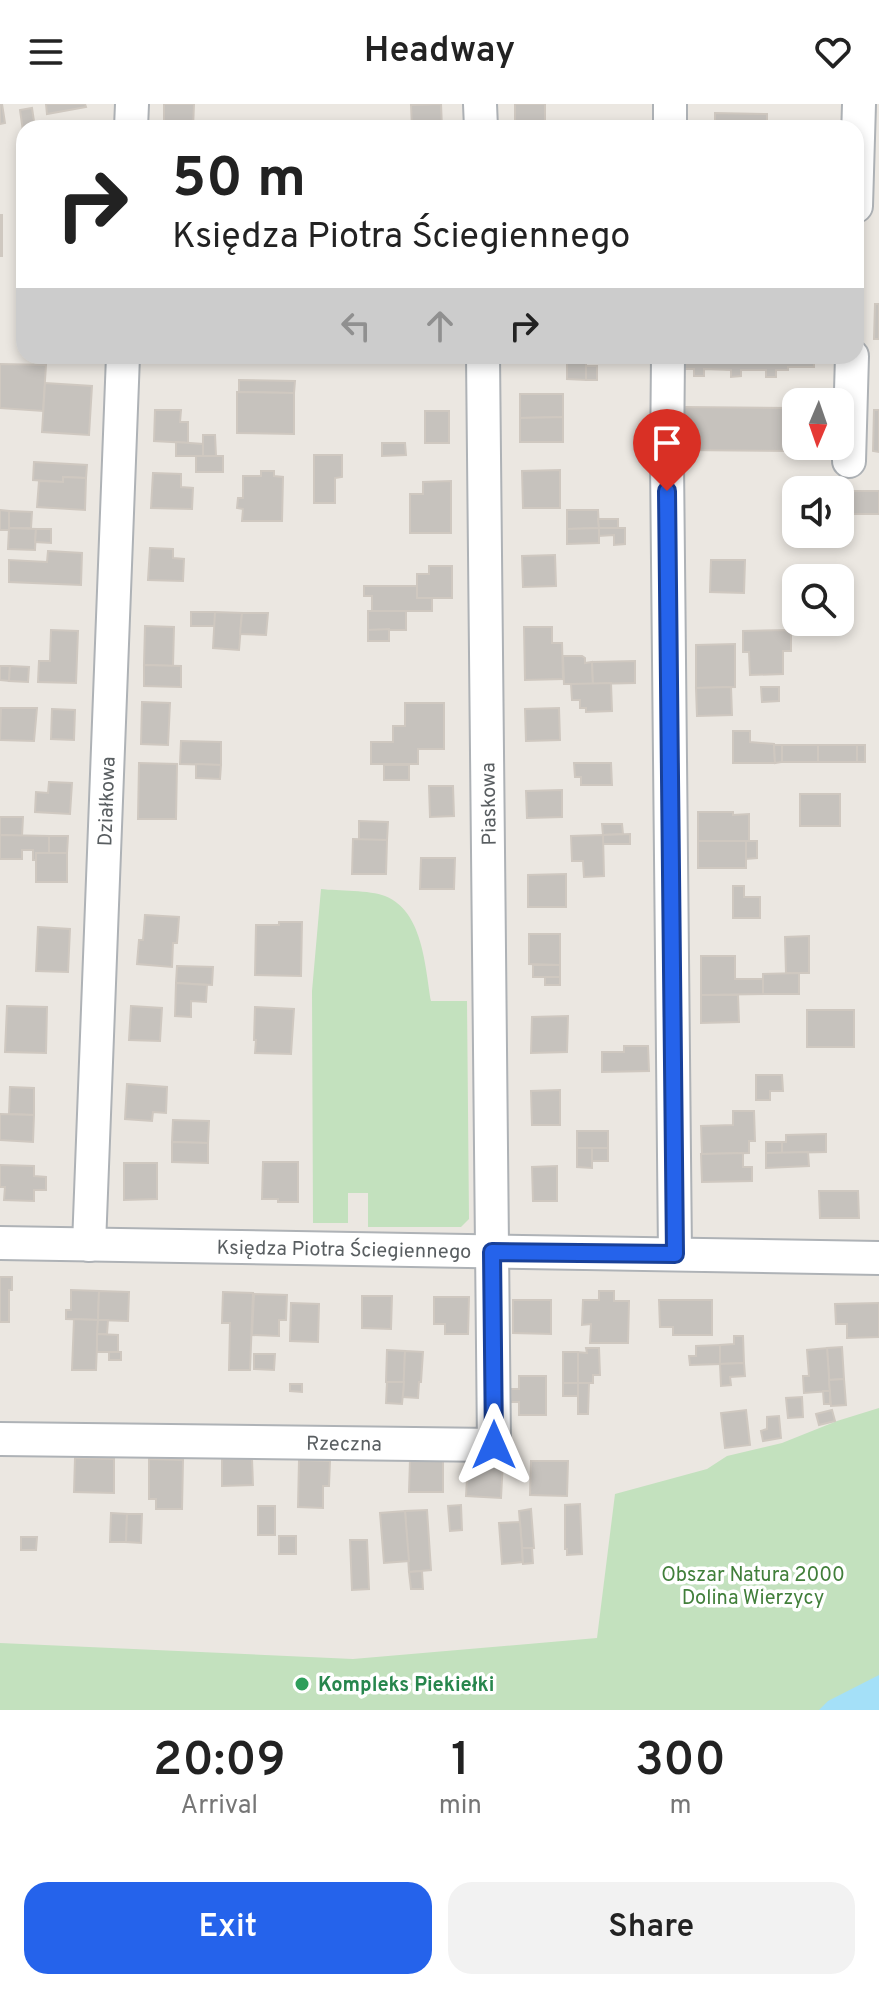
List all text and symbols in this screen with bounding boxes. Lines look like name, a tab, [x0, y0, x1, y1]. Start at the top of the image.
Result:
text: Headway	[364, 29, 515, 75]
icon: menu	[24, 30, 68, 74]
icon: heart	[811, 30, 855, 74]
text: 50 m	[172, 146, 306, 216]
icon: right	[40, 152, 144, 256]
text: Księdza Piotra Ściegiennego	[172, 215, 630, 261]
icon: left	[334, 304, 378, 348]
icon: ahead	[418, 304, 462, 348]
icon: right	[502, 304, 546, 348]
north arrow	[782, 388, 854, 460]
map controls	[782, 388, 854, 636]
pin	[633, 409, 701, 491]
icon: arrive	[645, 421, 689, 465]
button: sound	[782, 476, 854, 548]
button: search	[782, 564, 854, 636]
street label: Działkowa	[93, 756, 123, 847]
street label: Piaskowa	[476, 762, 504, 846]
street label: Księdza Piotra Ściegiennego	[216, 1236, 472, 1266]
position arrow	[452, 1403, 536, 1487]
street label: Rzeczna	[306, 1432, 382, 1459]
park label: Obszar Natura 2000 Dolina Wierzycy	[661, 1563, 845, 1612]
place label: Kompleks Piekiełki	[318, 1673, 494, 1699]
marker: Kompleks Piekiełki	[293, 1675, 311, 1693]
text: 20:09	[153, 1732, 286, 1792]
text: 1	[451, 1732, 470, 1792]
text: 300	[635, 1732, 726, 1792]
text: Arrival	[181, 1790, 258, 1823]
text: min	[439, 1790, 482, 1823]
text: m	[669, 1790, 692, 1823]
button: Exit	[24, 1882, 432, 1974]
button: Share	[448, 1882, 855, 1974]

